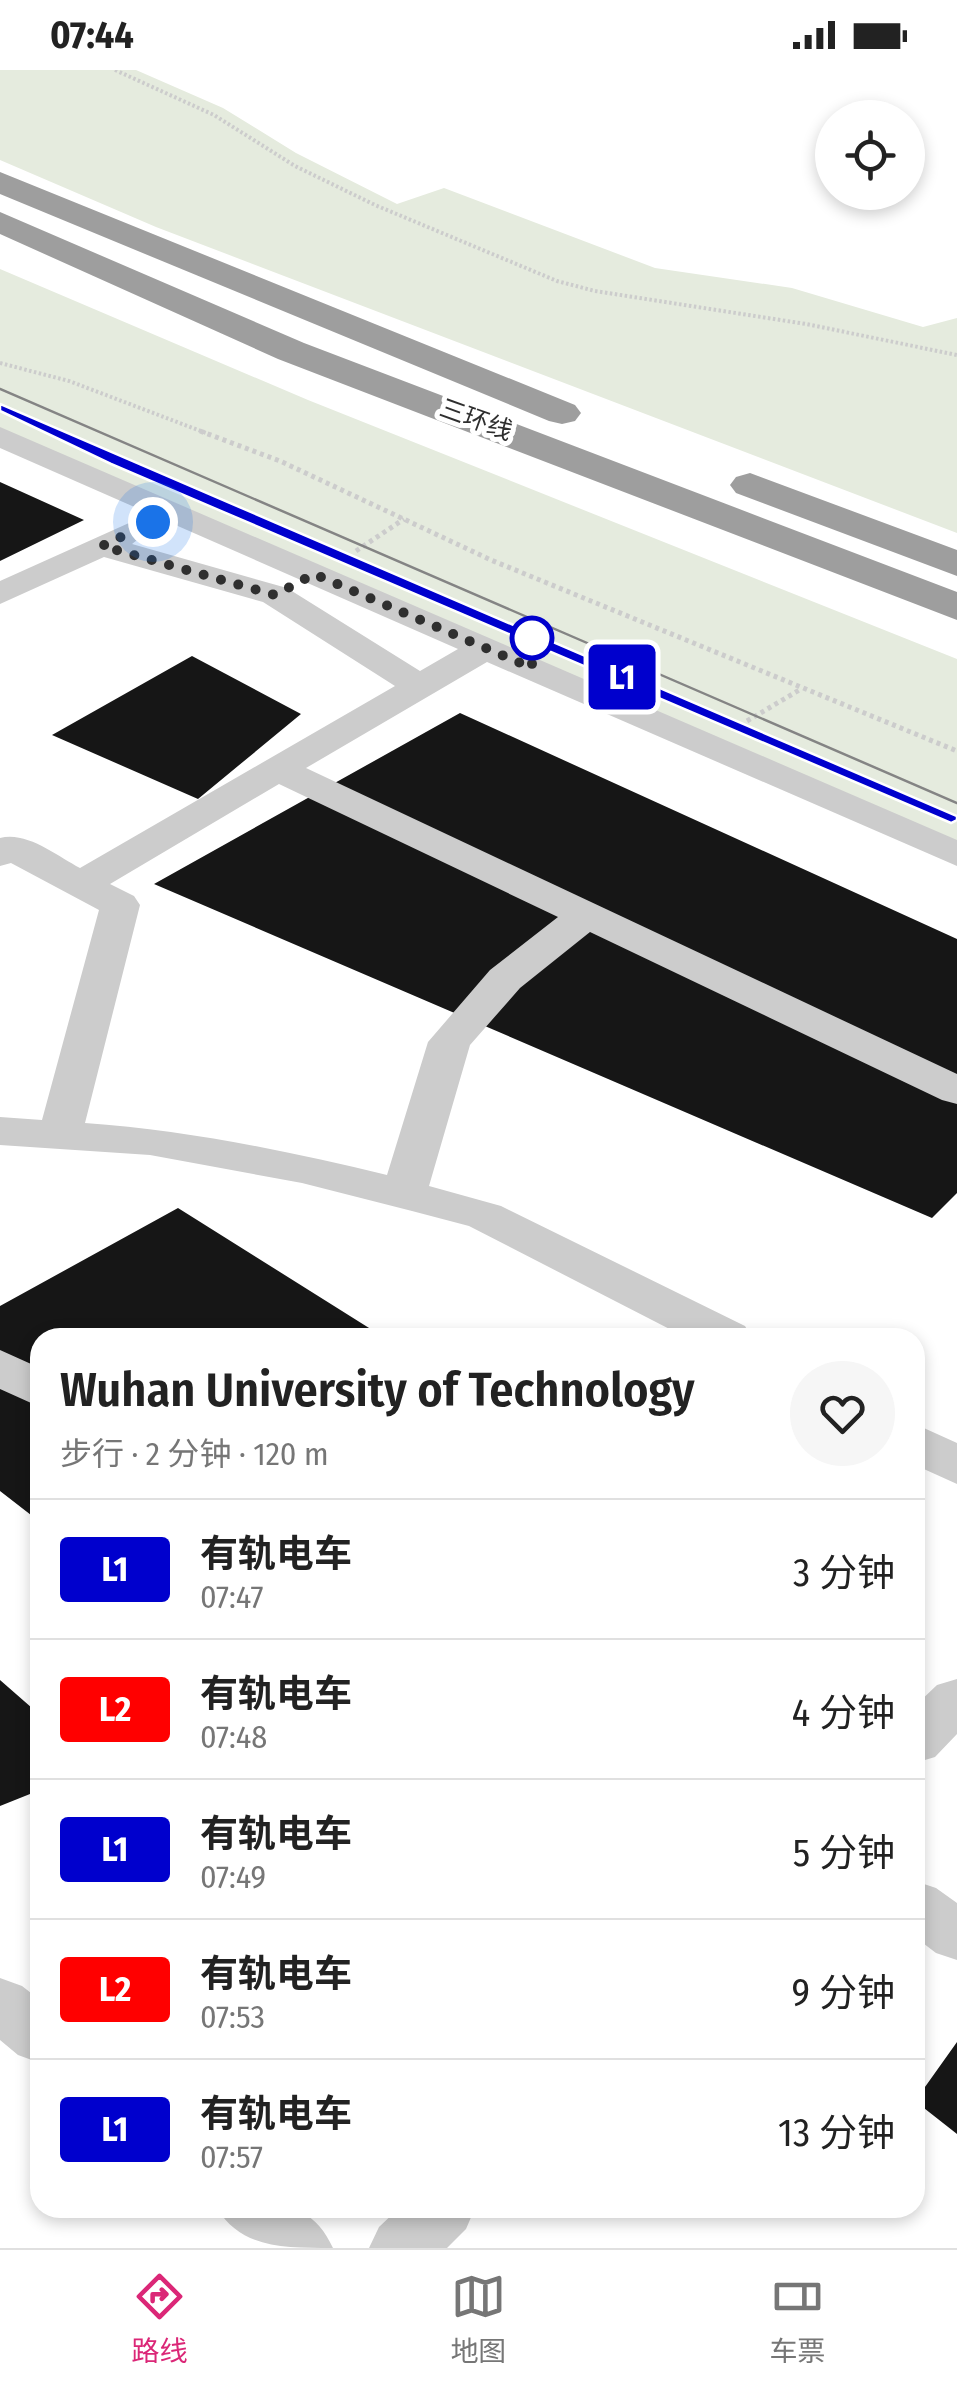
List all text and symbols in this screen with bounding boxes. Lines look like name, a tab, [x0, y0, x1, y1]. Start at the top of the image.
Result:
text: 07:44	[50, 12, 134, 58]
map controls	[815, 100, 925, 210]
button: locate	[815, 100, 925, 210]
street label: 三环线	[436, 393, 516, 447]
your location	[128, 497, 178, 547]
unlabelled marker	[511, 617, 553, 659]
line badge: L1	[577, 644, 667, 710]
text: L1	[609, 656, 635, 698]
text: Wuhan University of Technology	[60, 1361, 695, 1419]
button: heart	[790, 1361, 895, 1466]
text: 步行 · 2 分钟 · 120 m	[60, 1435, 329, 1473]
text: 有轨电车	[200, 1531, 352, 1577]
text: L1	[102, 1548, 128, 1590]
text: 3 分钟	[793, 1550, 895, 1596]
text: 07:47	[200, 1578, 264, 1616]
text: 有轨电车	[200, 1671, 352, 1717]
text: L2	[99, 1688, 131, 1730]
text: 4 分钟	[792, 1690, 895, 1736]
text: 07:48	[200, 1718, 267, 1756]
text: 有轨电车	[200, 1811, 352, 1857]
text: L1	[102, 1828, 128, 1870]
text: 5 分钟	[793, 1830, 895, 1876]
text: 07:49	[200, 1858, 266, 1896]
text: 有轨电车	[200, 1951, 352, 1997]
text: L2	[99, 1968, 131, 2010]
text: 9 分钟	[792, 1970, 895, 2016]
text: 07:53	[200, 1998, 265, 2036]
text: 有轨电车	[200, 2091, 352, 2137]
text: L1	[102, 2108, 128, 2150]
text: 13 分钟	[778, 2110, 895, 2156]
text: 07:57	[200, 2138, 263, 2176]
tab: 路线	[131, 2269, 188, 2369]
tab: 地图	[450, 2269, 507, 2369]
tab: 车票	[769, 2269, 826, 2369]

